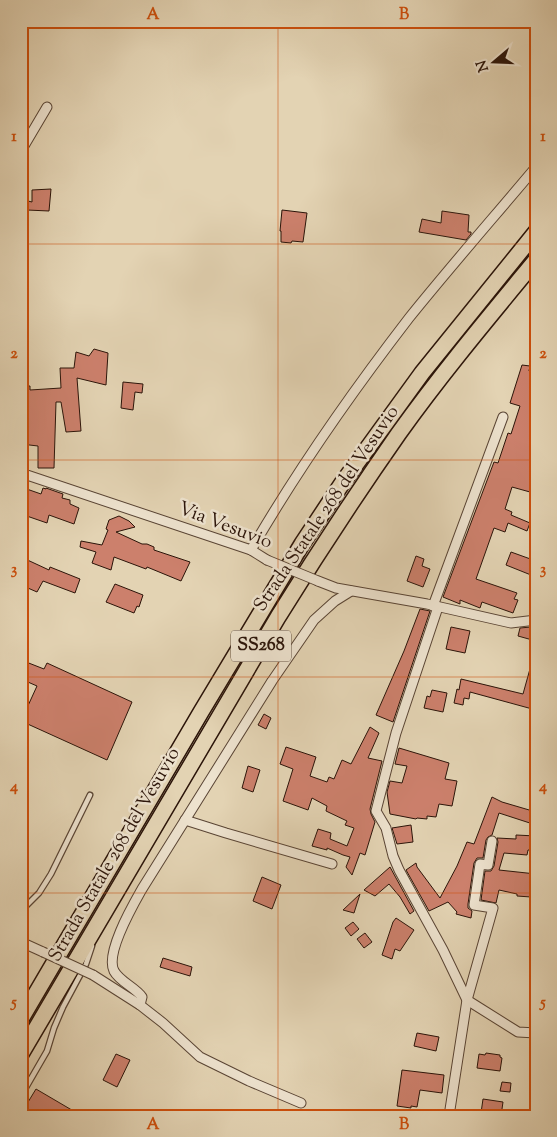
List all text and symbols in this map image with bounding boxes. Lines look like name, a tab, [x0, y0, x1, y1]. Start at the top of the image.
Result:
text: A	[147, 4, 160, 27]
text: B	[399, 4, 409, 27]
north arrow	[470, 38, 520, 88]
text: N	[472, 57, 495, 74]
text: 1	[11, 126, 17, 149]
text: 1	[540, 126, 546, 149]
text: 2	[10, 343, 18, 366]
text: 2	[539, 343, 547, 366]
street label: Strada Statale 268 del Vesuvio	[248, 400, 406, 618]
street label: Via Vesuvio	[174, 496, 276, 556]
text: 3	[11, 559, 18, 582]
text: 3	[540, 559, 547, 582]
road number: SS268	[231, 630, 291, 661]
street label: Strada Statale 268 del Vesuvio	[42, 743, 188, 967]
text: 4	[9, 776, 18, 799]
text: 4	[538, 776, 547, 799]
text: 5	[9, 992, 17, 1015]
text: 5	[538, 992, 546, 1015]
text: A	[147, 1114, 160, 1137]
text: B	[399, 1114, 409, 1137]

